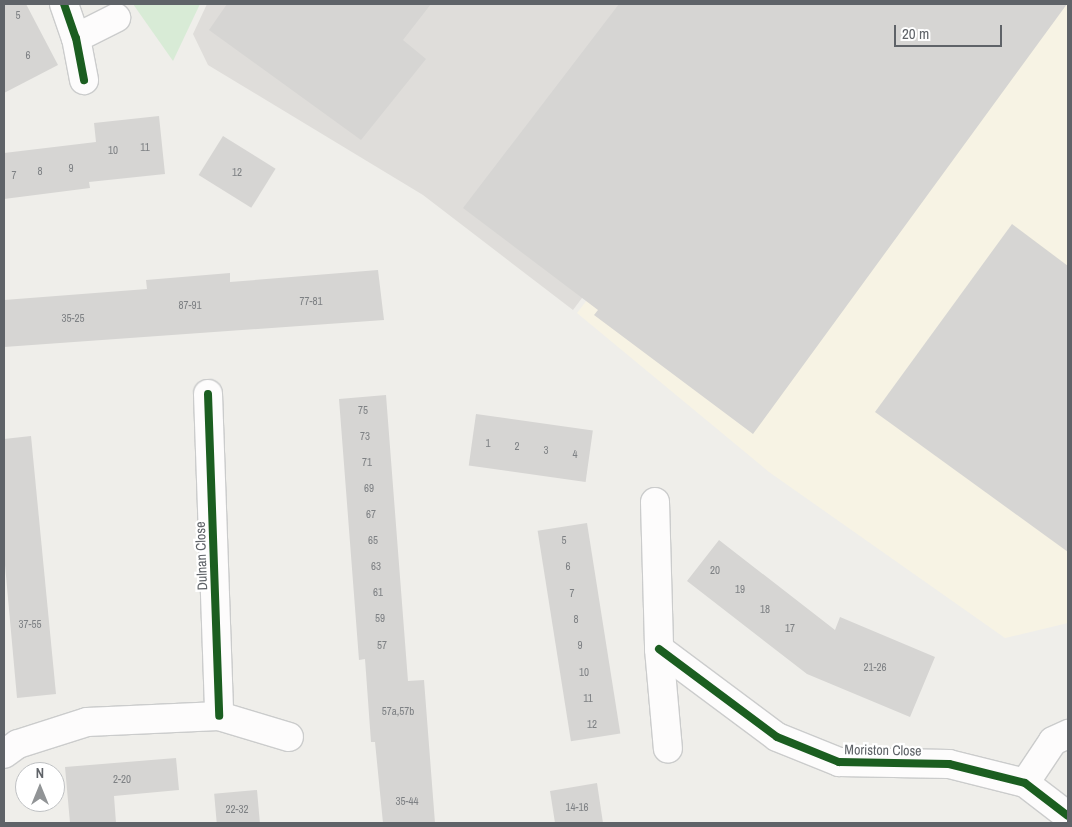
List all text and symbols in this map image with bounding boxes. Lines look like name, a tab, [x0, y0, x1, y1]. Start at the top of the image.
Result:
house number: 5	[15, 8, 21, 22]
scale bar	[897, 15, 1004, 47]
text: 20 m	[902, 23, 929, 44]
house number: 6	[25, 48, 31, 62]
house number: 11	[140, 140, 150, 154]
house number: 10	[108, 143, 118, 157]
house number: 9	[68, 161, 74, 175]
house number: 8	[37, 164, 43, 178]
house number: 12	[232, 165, 242, 179]
house number: 7	[11, 168, 17, 182]
house number: 77-81	[299, 294, 323, 308]
house number: 87-91	[178, 298, 202, 312]
house number: 35-25	[61, 311, 85, 325]
house number: 75	[358, 403, 368, 417]
house number: 73	[360, 429, 370, 443]
house number: 1	[485, 436, 491, 450]
house number: 2	[514, 439, 520, 453]
house number: 3	[543, 443, 549, 457]
house number: 4	[572, 447, 578, 461]
house number: 71	[362, 455, 372, 469]
house number: 69	[364, 481, 374, 495]
house number: 67	[366, 507, 376, 521]
street label: Dulnan Close	[191, 521, 211, 591]
house number: 65	[368, 533, 378, 547]
house number: 5	[561, 533, 567, 547]
house number: 63	[371, 559, 381, 573]
house number: 6	[565, 559, 571, 573]
house number: 20	[710, 563, 720, 577]
house number: 19	[735, 582, 745, 596]
house number: 61	[373, 585, 383, 599]
house number: 7	[569, 586, 575, 600]
house number: 18	[760, 602, 770, 616]
house number: 59	[375, 611, 385, 625]
house number: 8	[573, 612, 579, 626]
house number: 37-55	[18, 617, 42, 631]
house number: 17	[785, 621, 795, 635]
house number: 57	[377, 638, 387, 652]
house number: 9	[577, 638, 583, 652]
house number: 21-26	[863, 660, 887, 674]
house number: 10	[579, 665, 589, 679]
house number: 11	[583, 691, 593, 705]
house number: 57a,57b	[382, 704, 414, 718]
house number: 12	[587, 717, 597, 731]
street label: Moriston Close	[844, 741, 922, 759]
north arrow	[15, 762, 65, 812]
text: N	[36, 764, 44, 782]
house number: 2-20	[113, 772, 131, 786]
house number: 35-44	[395, 794, 419, 808]
house number: 14-16	[565, 800, 589, 814]
house number: 22-32	[225, 802, 249, 816]

